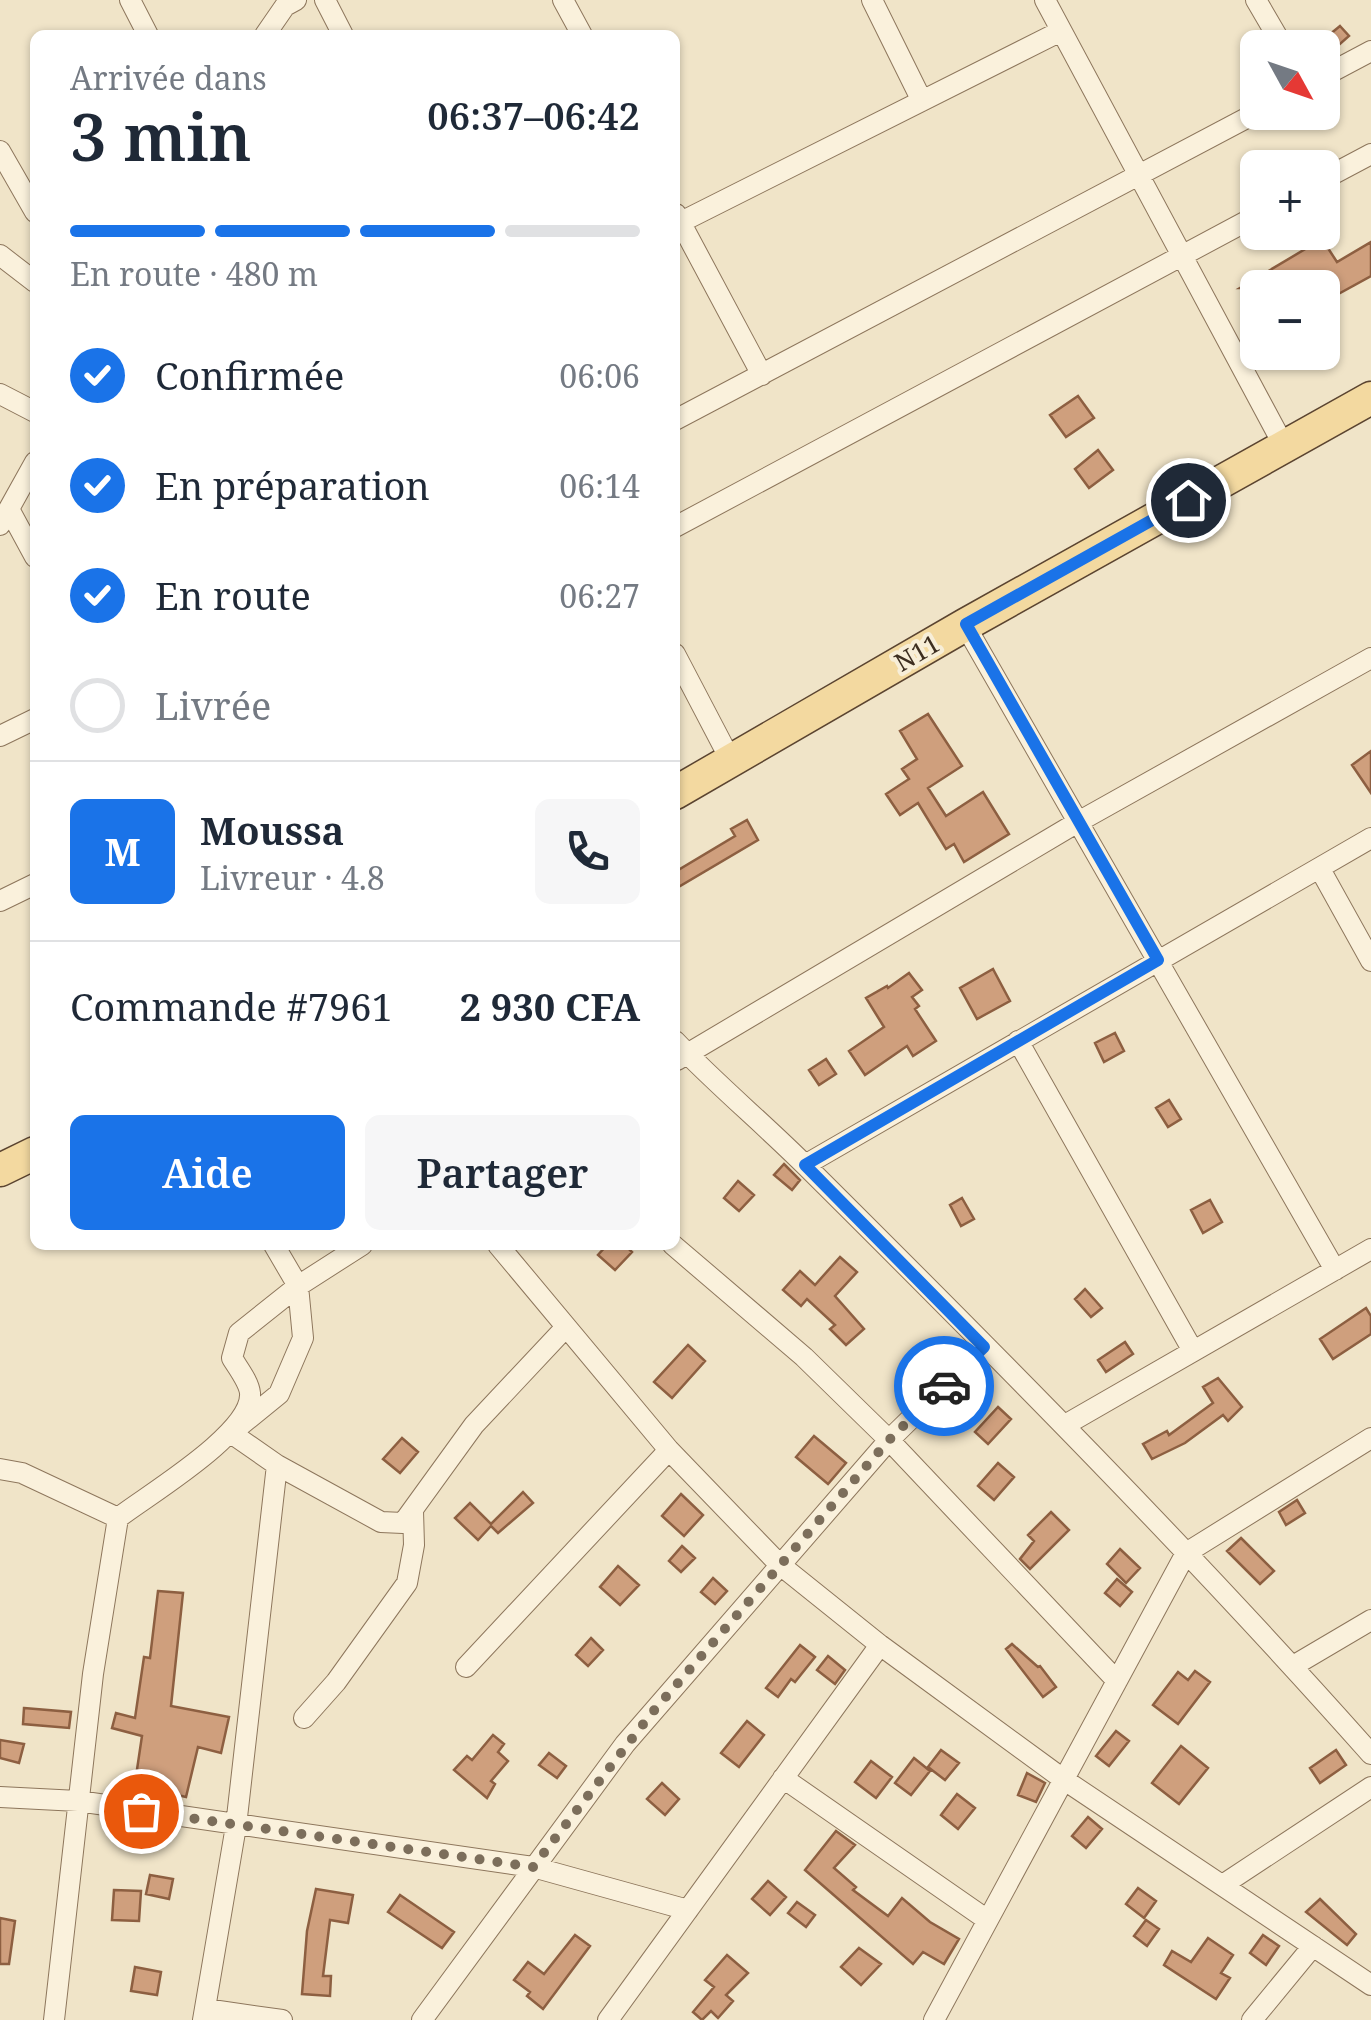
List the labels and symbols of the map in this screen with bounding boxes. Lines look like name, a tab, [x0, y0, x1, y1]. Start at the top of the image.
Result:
north arrow	[1240, 30, 1340, 130]
pin	[1146, 458, 1231, 543]
street label: N11	[888, 626, 945, 679]
courier	[894, 1336, 994, 1436]
pin	[99, 1769, 184, 1854]

